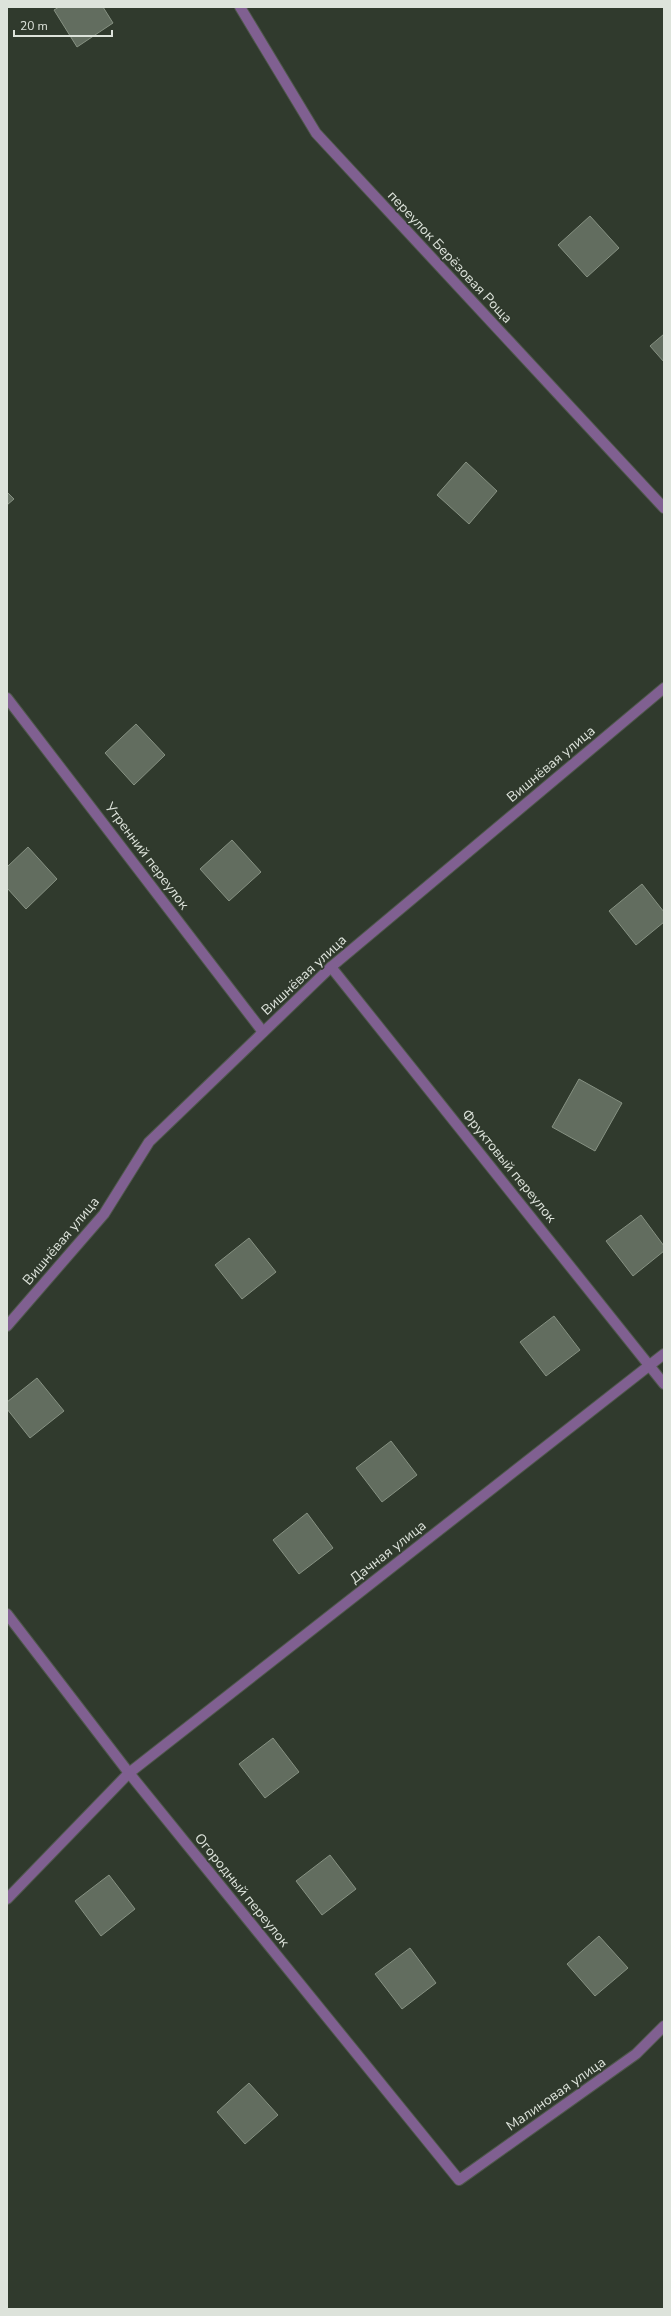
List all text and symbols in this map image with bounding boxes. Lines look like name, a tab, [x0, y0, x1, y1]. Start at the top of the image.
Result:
scale bar	[14, 12, 112, 38]
text: 20 m	[20, 18, 48, 34]
street label: переулок Берёзовая Роща	[383, 187, 517, 327]
street label: Вишнёвая улица	[503, 721, 599, 807]
street label: Утренний переулок	[100, 798, 194, 914]
street label: Вишнёвая улица	[257, 931, 351, 1019]
street label: Фруктовый переулок	[457, 1105, 561, 1227]
street label: Вишнёвая улица	[18, 1193, 104, 1289]
street label: Дачная улица	[346, 1516, 430, 1588]
street label: Огородный переулок	[190, 1829, 294, 1951]
street label: Малиновая улица	[503, 2053, 609, 2135]

